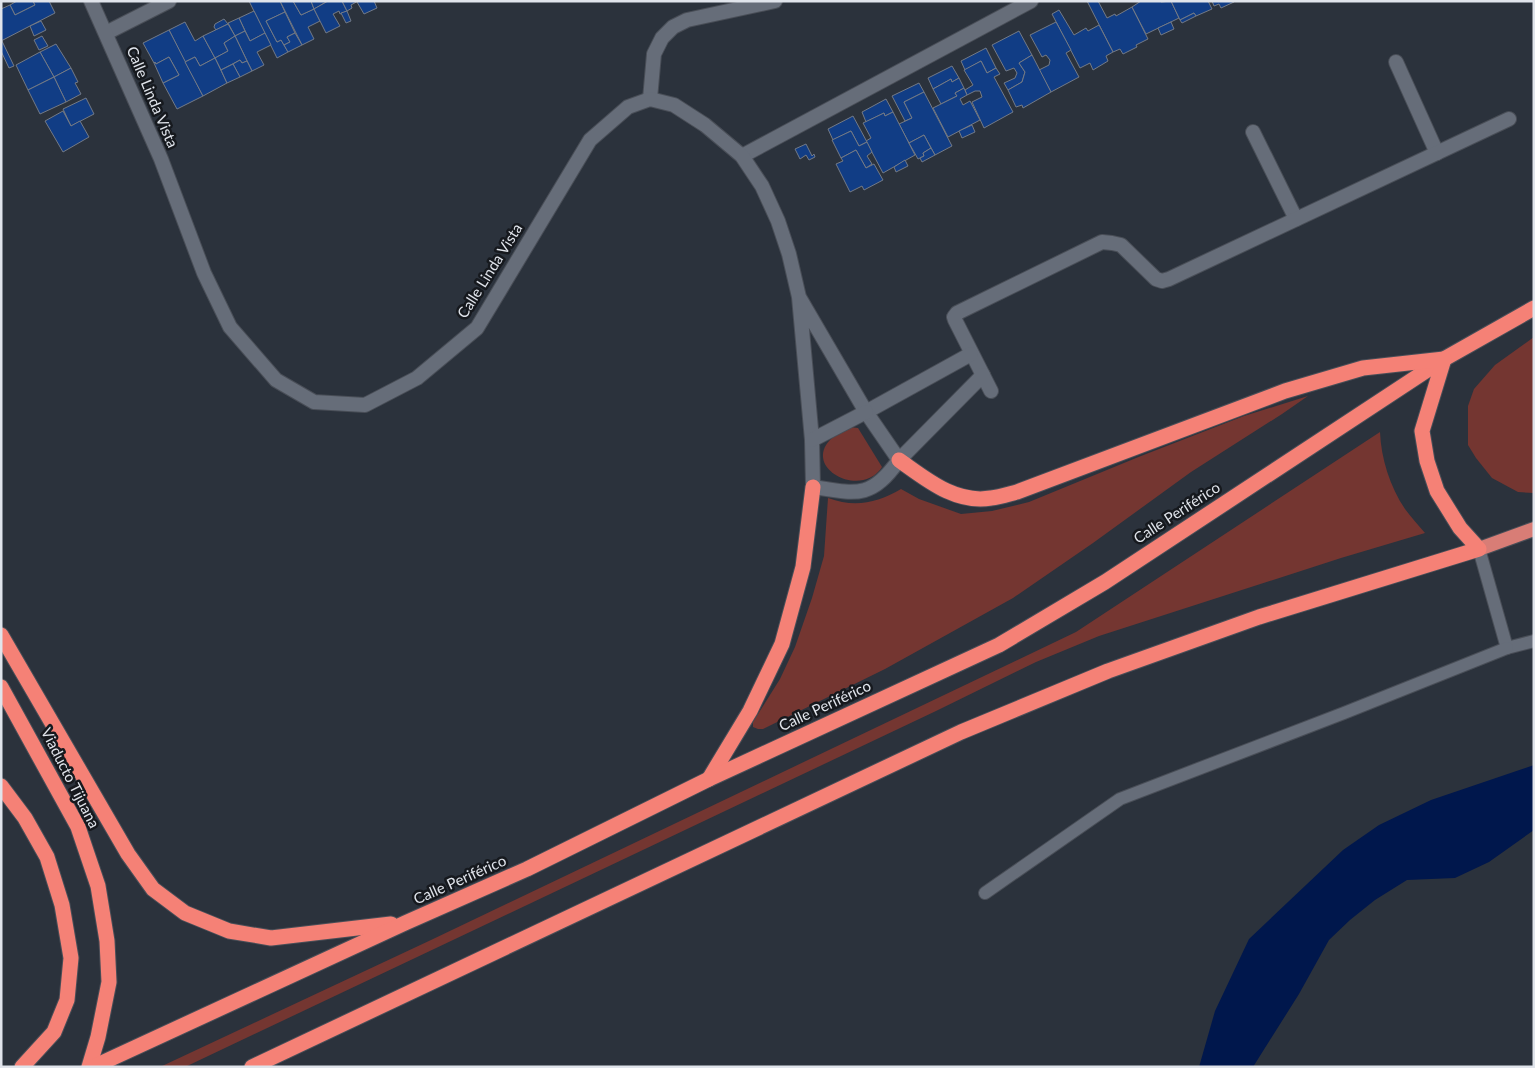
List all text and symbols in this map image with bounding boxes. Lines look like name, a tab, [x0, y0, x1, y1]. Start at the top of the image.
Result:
street label: Calle Linda Vista	[123, 43, 182, 150]
street label: Calle Linda Vista	[453, 220, 525, 321]
street label: Calle Periférico	[1130, 478, 1223, 547]
street label: Calle Periférico	[776, 676, 873, 734]
street label: Viaducto Tijuana	[38, 724, 104, 831]
street label: Calle Periférico	[411, 851, 509, 908]

